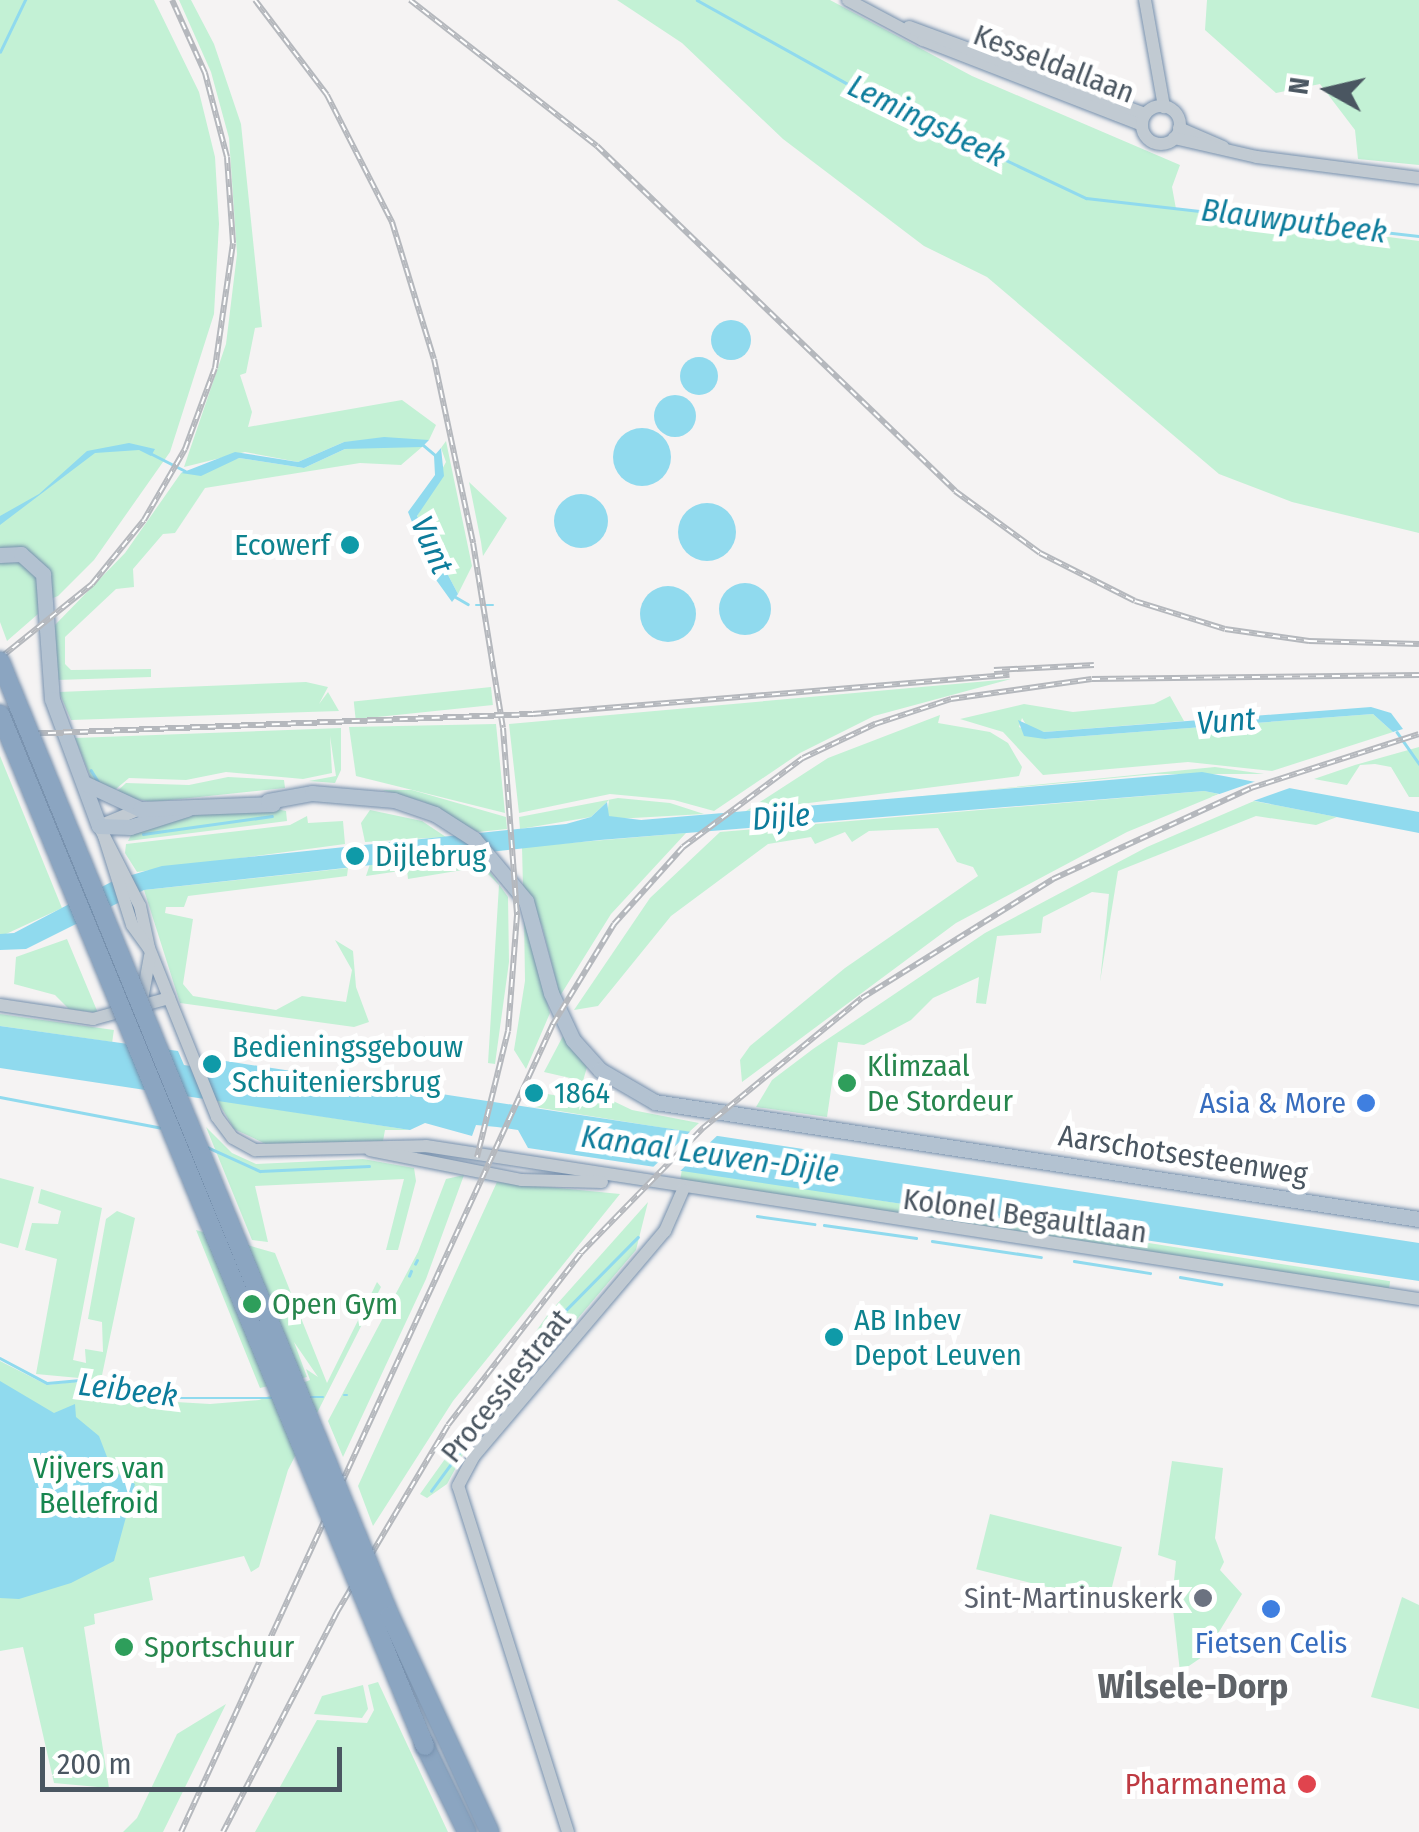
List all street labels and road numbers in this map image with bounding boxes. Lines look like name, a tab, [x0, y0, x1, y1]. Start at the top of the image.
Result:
street label: Kesseldallaan	[968, 17, 1140, 111]
street label: Aarschotsesteenweg	[1056, 1118, 1310, 1192]
street label: Kolonel Begaultlaan	[901, 1181, 1149, 1251]
street label: Processiestraat	[433, 1302, 579, 1470]

